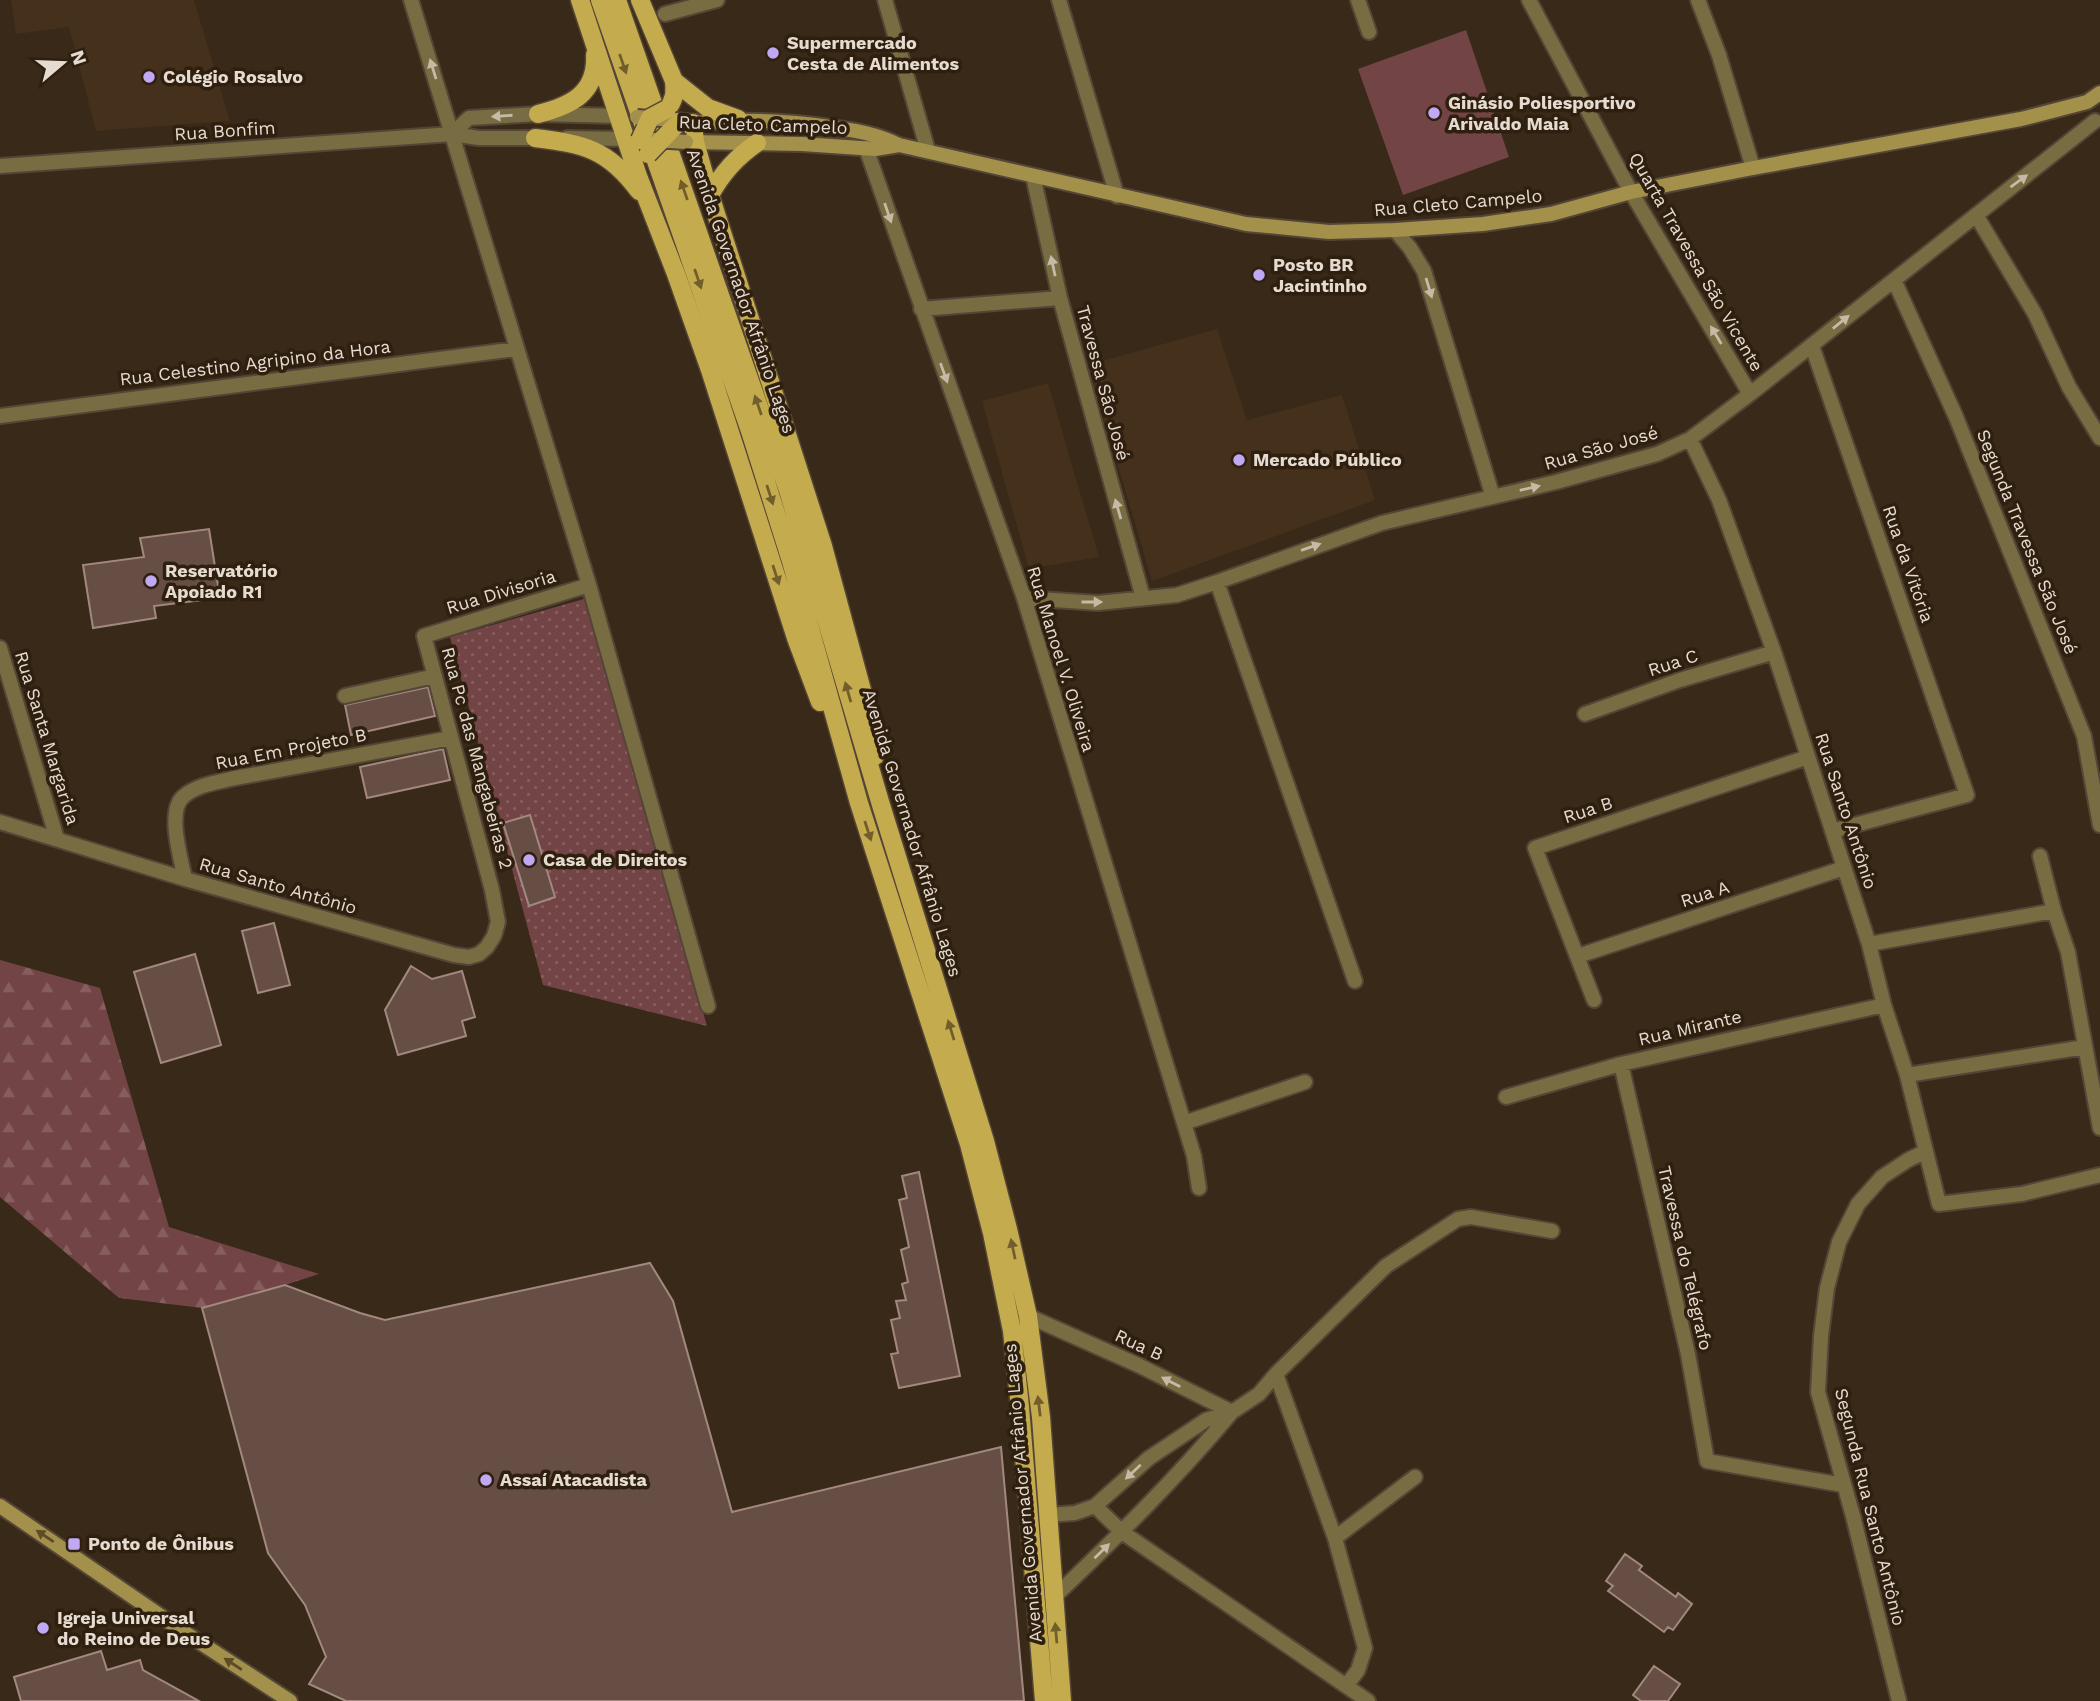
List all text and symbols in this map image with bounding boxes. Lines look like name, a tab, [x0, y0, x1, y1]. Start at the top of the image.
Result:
north arrow	[28, 28, 98, 98]
place label: Supermercado Cesta de Alimentos	[787, 32, 960, 74]
marker: Supermercado Cesta de Alimentos	[765, 45, 781, 61]
text: N	[65, 47, 92, 68]
one-way arrow	[618, 54, 629, 75]
one-way arrow	[427, 58, 437, 79]
place label: Colégio Rosalvo	[163, 66, 303, 87]
marker: Colégio Rosalvo	[141, 69, 157, 85]
place label: Ginásio Poliesportivo Arivaldo Maia	[1448, 92, 1636, 134]
marker: Ginásio Poliesportivo Arivaldo Maia	[1426, 105, 1442, 121]
one-way arrow	[491, 111, 513, 122]
street label: Rua Cleto Campelo	[678, 111, 848, 138]
street label: Rua Bonfim	[174, 116, 276, 145]
street label: Avenida Governador Afrânio Lages	[683, 146, 800, 436]
street label: Quarta Travessa São Vicente	[1625, 148, 1768, 375]
one-way arrow	[2010, 174, 2028, 188]
one-way arrow	[678, 179, 689, 200]
street label: Rua Cleto Campelo	[1373, 185, 1543, 220]
one-way arrow	[883, 202, 894, 223]
place label: Posto BR Jacintinho	[1273, 254, 1367, 296]
one-way arrow	[1047, 255, 1058, 277]
marker: Posto BR Jacintinho	[1251, 267, 1267, 283]
one-way arrow	[692, 269, 703, 290]
one-way arrow	[1424, 278, 1435, 299]
street label: Travessa São José	[1073, 303, 1134, 463]
one-way arrow	[1832, 315, 1850, 330]
one-way arrow	[1709, 326, 1722, 345]
street label: Rua Celestino Agripino da Hora	[118, 335, 392, 390]
one-way arrow	[939, 362, 950, 383]
one-way arrow	[752, 394, 763, 415]
street label: Rua São José	[1541, 421, 1660, 474]
street label: Segunda Travessa São José	[1973, 426, 2082, 657]
place label: Mercado Público	[1253, 449, 1402, 470]
marker: Mercado Público	[1231, 452, 1247, 468]
one-way arrow	[1519, 483, 1541, 494]
one-way arrow	[766, 484, 776, 505]
one-way arrow	[1113, 498, 1123, 519]
street label: Rua da Vitória	[1879, 503, 1938, 625]
one-way arrow	[1300, 541, 1321, 552]
place label: Reservatório Apoiado R1	[165, 560, 278, 602]
street label: Rua Manoel V. Oliveira	[1023, 563, 1100, 754]
one-way arrow	[771, 564, 781, 585]
street label: Rua Divisoria	[444, 565, 558, 618]
marker: Reservatório Apoiado R1	[143, 573, 159, 589]
one-way arrow	[1081, 596, 1103, 608]
street label: Rua Pc das Mangabeiras 2	[438, 644, 517, 871]
street label: Rua C	[1645, 645, 1700, 680]
street label: Rua Santa Margarida	[11, 648, 84, 827]
one-way arrow	[842, 682, 852, 703]
street label: Avenida Governador Afrânio Lages	[859, 686, 966, 979]
street label: Rua Em Projeto B	[214, 724, 368, 773]
street label: Rua Santo Antônio	[1811, 730, 1882, 892]
street label: Rua B	[1561, 792, 1615, 827]
one-way arrow	[863, 820, 874, 841]
place label: Casa de Direitos	[543, 849, 688, 870]
marker: Casa de Direitos	[521, 852, 537, 868]
street label: Rua Santo Antônio	[197, 853, 359, 918]
street label: Rua A	[1678, 876, 1732, 911]
street label: Rua Mirante	[1636, 1005, 1743, 1050]
one-way arrow	[945, 1019, 955, 1040]
street label: Travessa do Telégrafo	[1654, 1164, 1717, 1352]
one-way arrow	[1007, 1238, 1018, 1260]
street label: Rua B	[1112, 1324, 1167, 1365]
street label: Avenida Governador Afrânio Lages	[999, 1343, 1046, 1643]
one-way arrow	[1161, 1376, 1181, 1388]
street label: Segunda Rua Santo Antônio	[1831, 1386, 1910, 1628]
one-way arrow	[1034, 1395, 1045, 1417]
one-way arrow	[1125, 1464, 1142, 1480]
place label: Assaí Atacadista	[500, 1469, 648, 1490]
marker: Assaí Atacadista	[478, 1472, 494, 1488]
one-way arrow	[36, 1529, 54, 1543]
place label: Ponto de Ônibus	[88, 1533, 234, 1554]
marker: Ponto de Ônibus	[66, 1536, 82, 1552]
one-way arrow	[1093, 1543, 1110, 1559]
place label: Igreja Universal do Reino de Deus	[57, 1607, 211, 1649]
marker: Igreja Universal do Reino de Deus	[35, 1620, 51, 1636]
one-way arrow	[1050, 1622, 1061, 1644]
one-way arrow	[223, 1657, 243, 1670]

